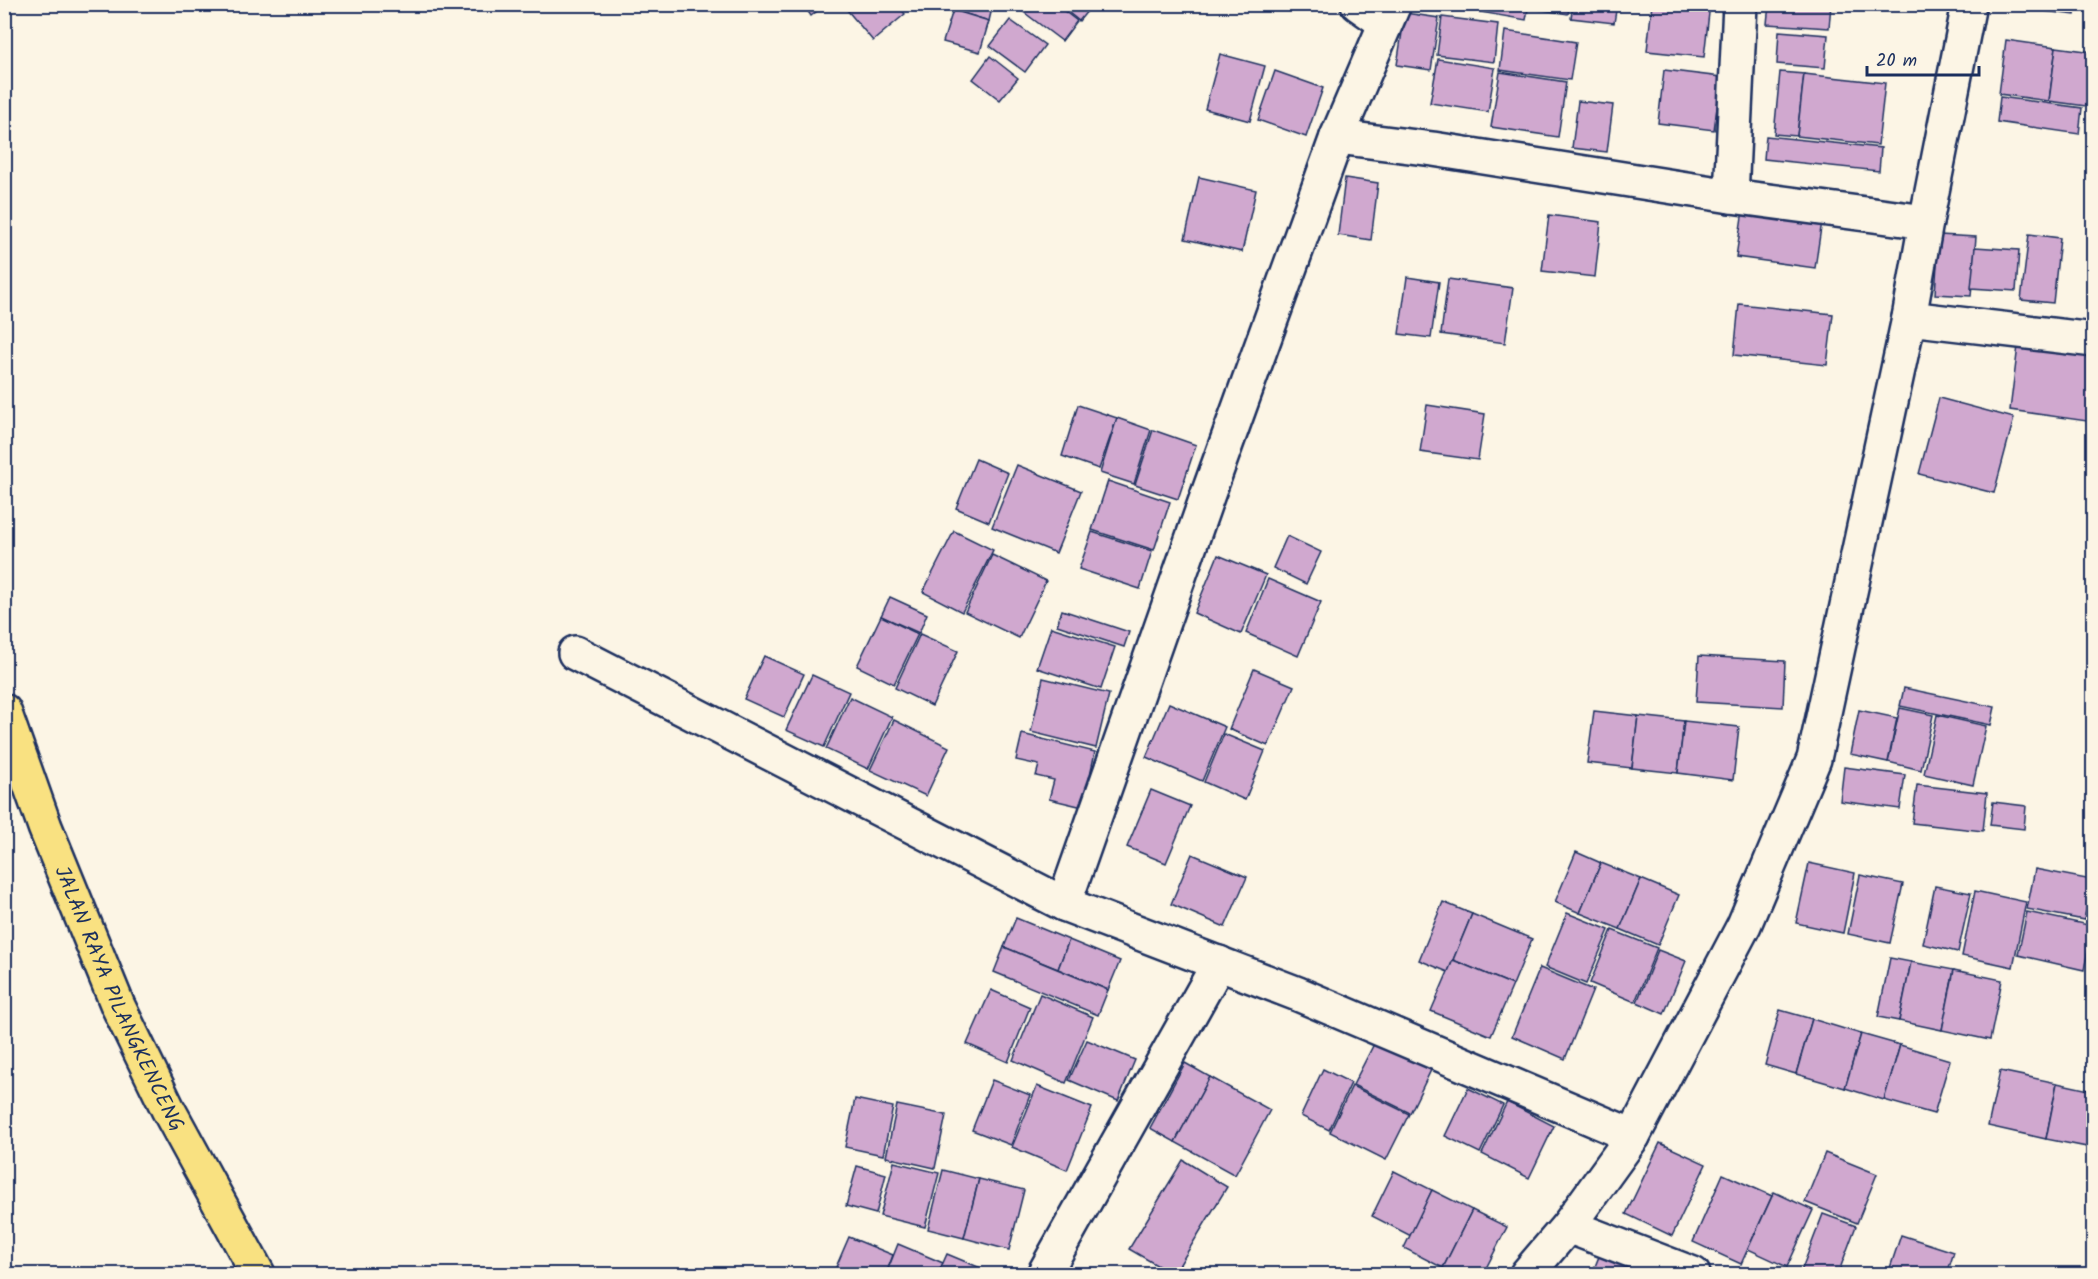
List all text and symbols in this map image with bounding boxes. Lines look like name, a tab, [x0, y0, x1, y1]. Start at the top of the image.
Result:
scale bar	[1867, 39, 1980, 77]
text: 20 m	[1876, 47, 1917, 76]
street label: JALAN RAYA PILANGKENCENG	[45, 861, 192, 1138]

